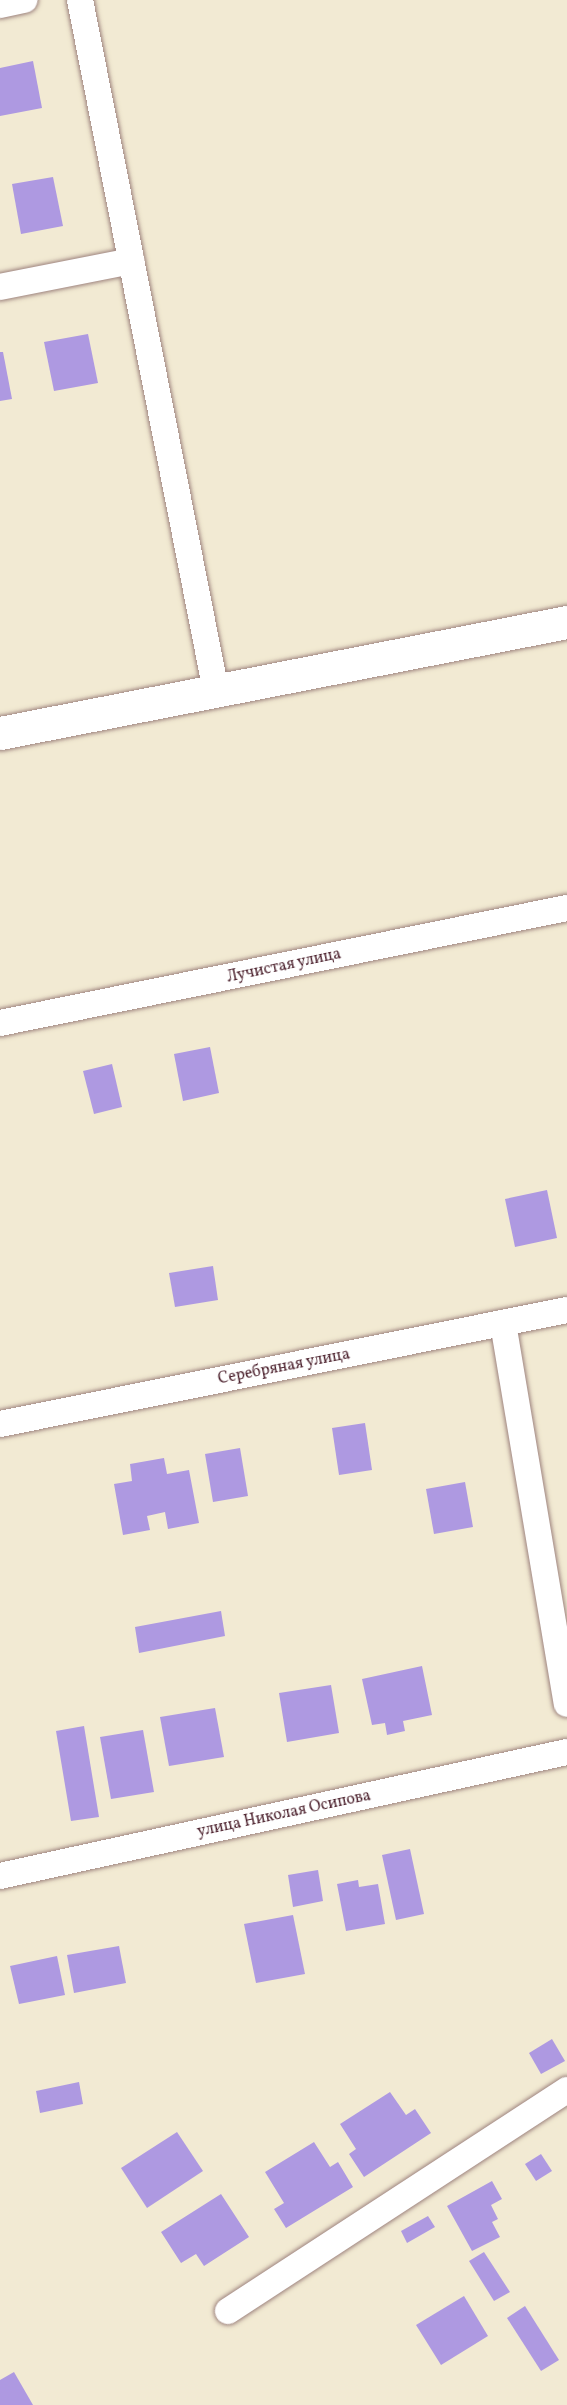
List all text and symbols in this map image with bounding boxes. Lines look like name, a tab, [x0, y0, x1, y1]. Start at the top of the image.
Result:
street label: Лучистая улица	[225, 944, 343, 988]
street label: Серебряная улица	[216, 1345, 352, 1389]
street label: улица Николая Осипова	[195, 1786, 373, 1842]

